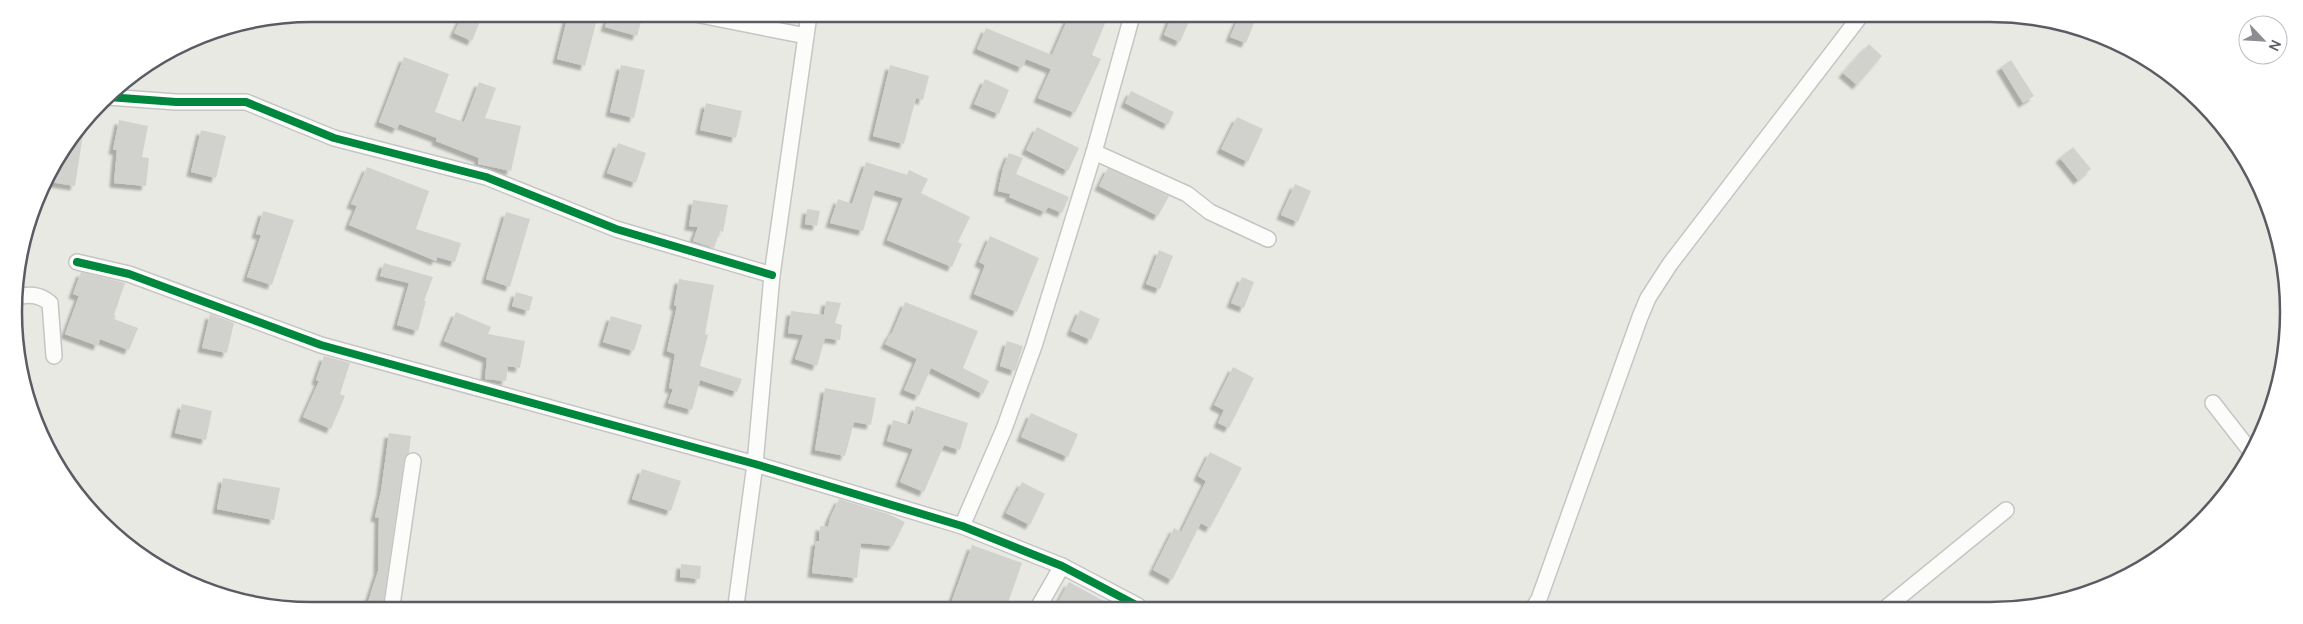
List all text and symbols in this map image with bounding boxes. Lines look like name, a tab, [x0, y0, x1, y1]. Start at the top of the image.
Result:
north arrow	[2238, 15, 2288, 65]
text: N	[2264, 37, 2286, 54]

